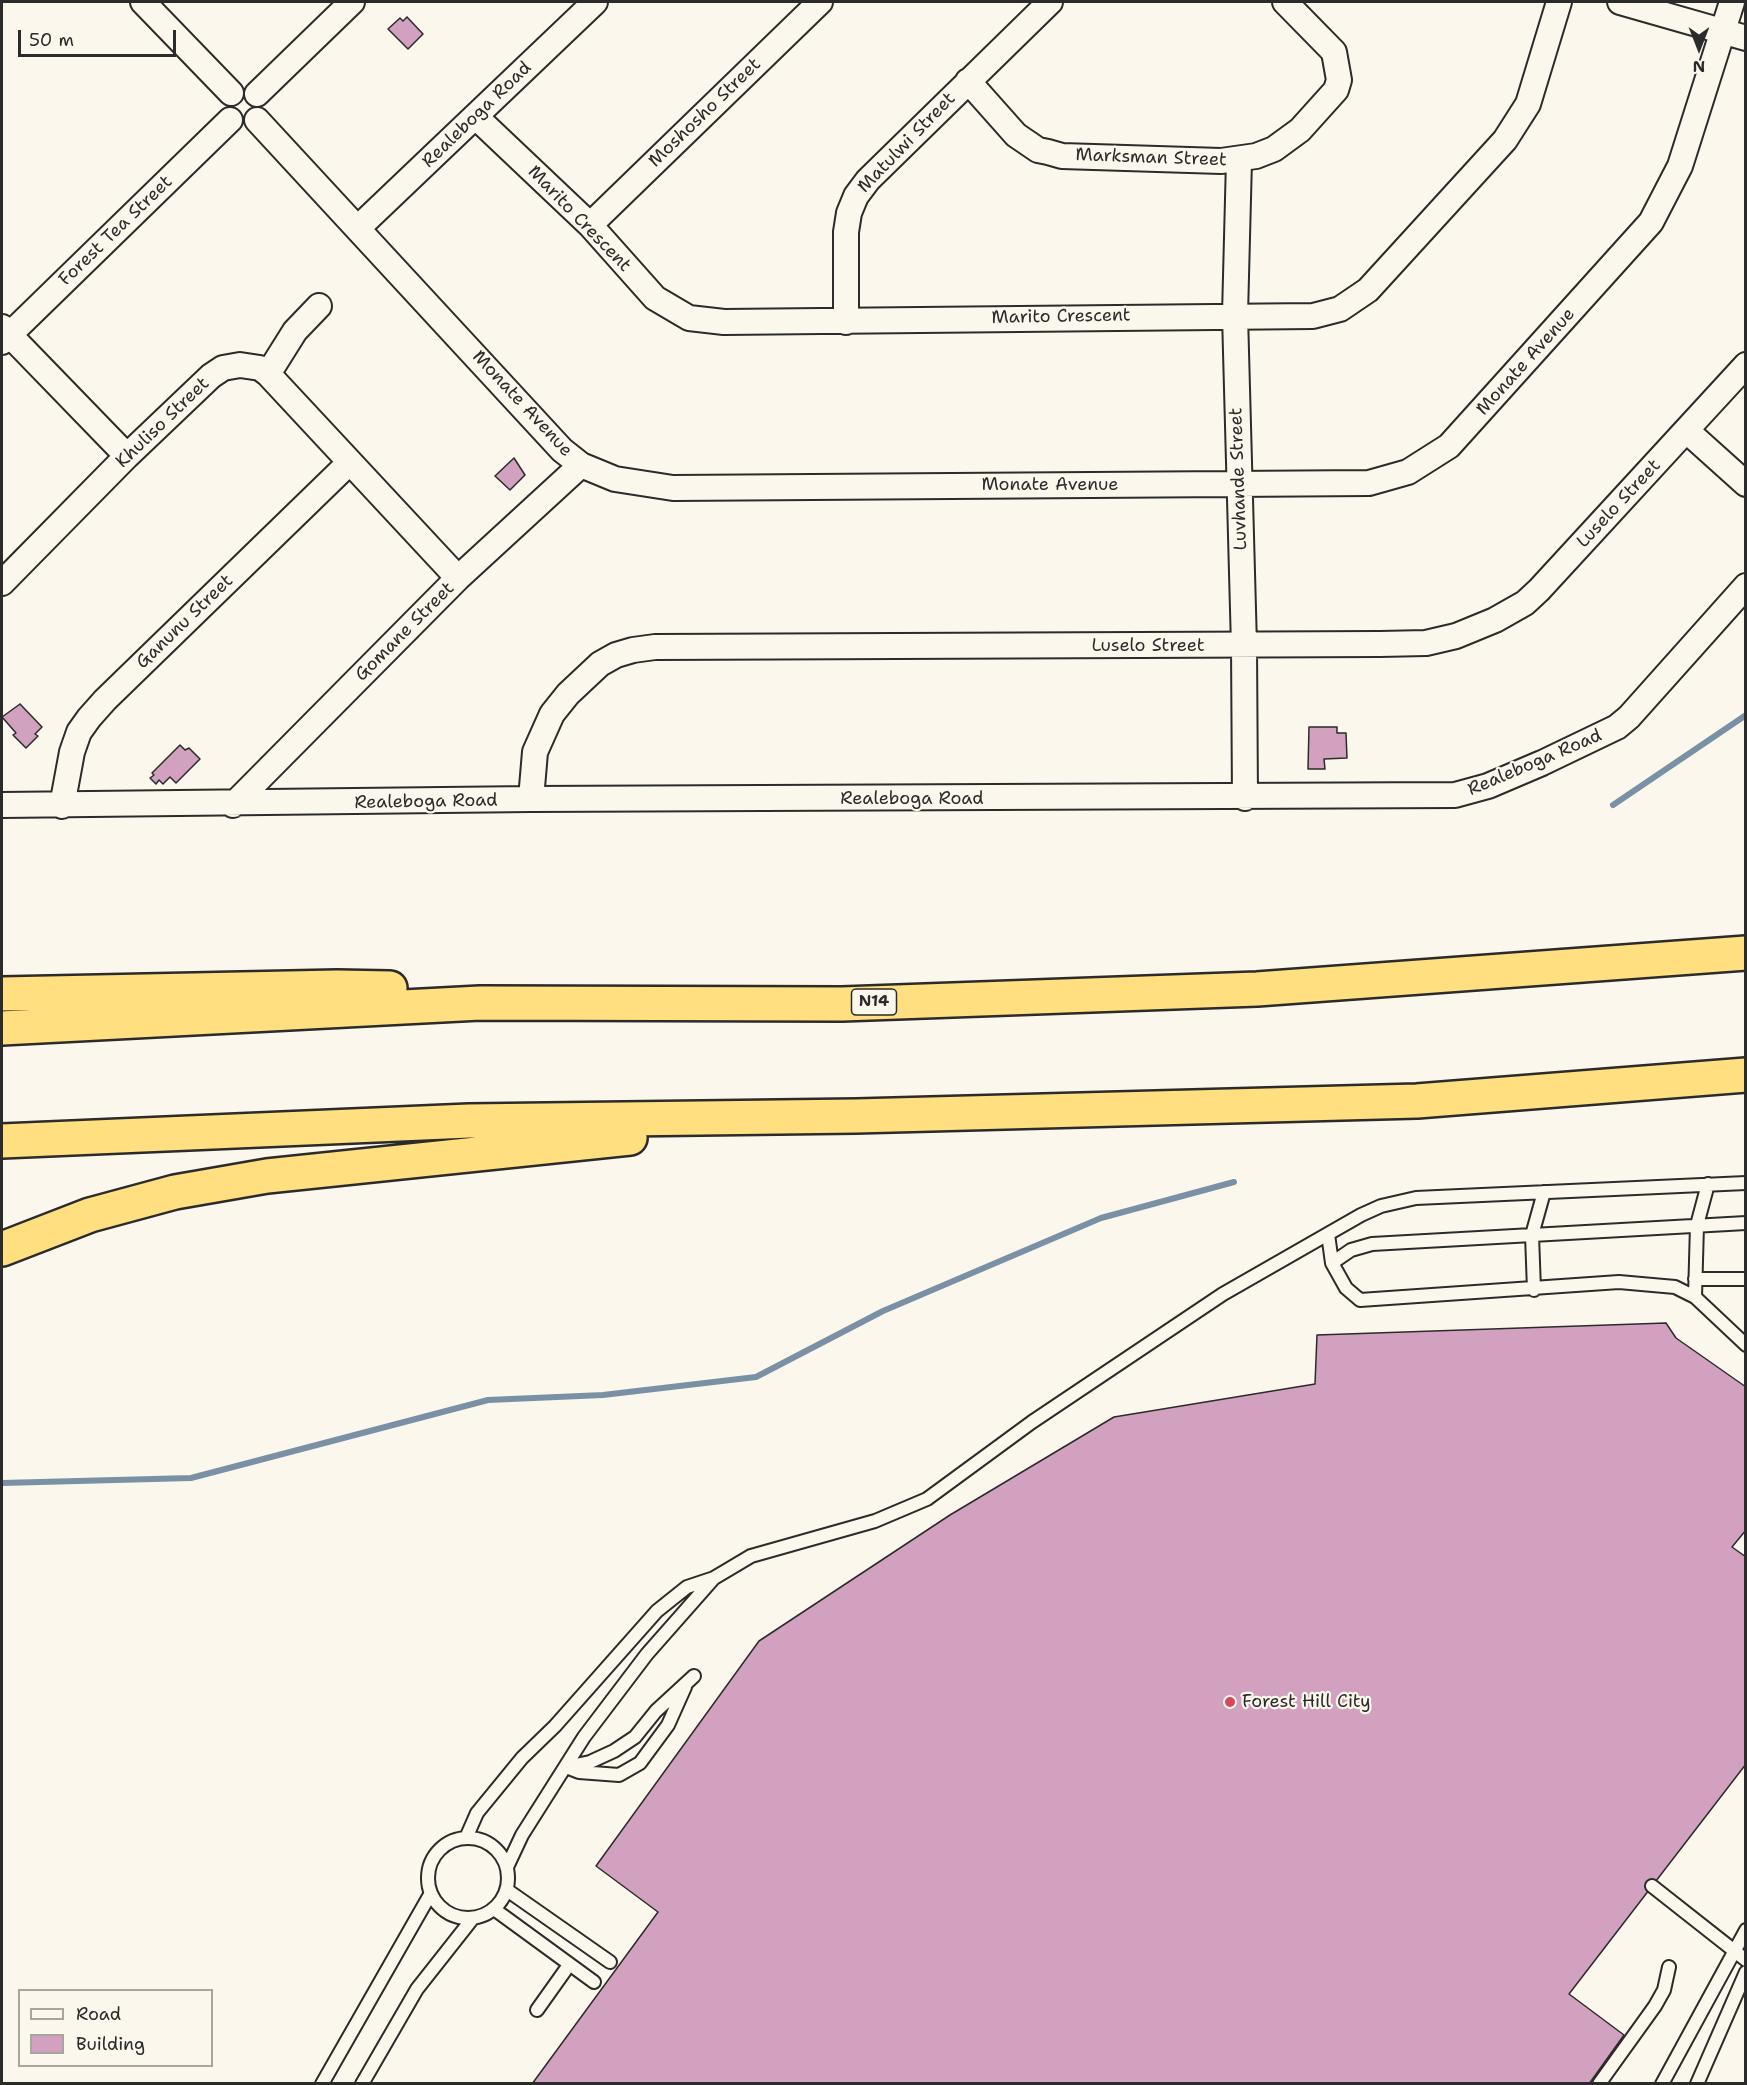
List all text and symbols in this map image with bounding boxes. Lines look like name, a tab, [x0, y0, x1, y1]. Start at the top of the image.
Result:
scale bar	[21, 18, 178, 56]
north arrow	[1669, 18, 1729, 78]
text: 50 m	[29, 28, 74, 52]
street label: Moshosho Street	[644, 54, 766, 172]
text: N	[1693, 56, 1705, 77]
street label: Realeboga Road	[418, 57, 536, 173]
street label: Matulwi Street	[854, 88, 960, 198]
street label: Marksman Street	[1075, 145, 1227, 171]
street label: Marito Crescent	[523, 161, 635, 277]
street label: Forest Tea Street	[55, 171, 177, 291]
street label: Monate Avenue	[1472, 304, 1580, 420]
street label: Marito Crescent	[991, 305, 1131, 329]
street label: Monate Avenue	[467, 347, 577, 461]
street label: Khuliso Street	[112, 373, 214, 473]
street label: Luvhande Street	[1226, 407, 1252, 551]
street label: Luselo Street	[1573, 455, 1665, 553]
street label: Monate Avenue	[981, 474, 1119, 496]
street label: Ganunu Street	[132, 570, 238, 674]
street label: Gomane Street	[351, 578, 459, 686]
street label: Luselo Street	[1091, 635, 1205, 657]
street label: Realeboga Road	[1465, 725, 1605, 801]
street label: Realeboga Road	[840, 788, 984, 810]
street label: Realeboga Road	[354, 790, 498, 814]
road number: N14	[852, 989, 896, 1015]
place label: Forest Hill City	[1242, 1691, 1371, 1713]
marker: Forest Hill City	[1223, 1695, 1237, 1709]
legend	[18, 1989, 213, 2067]
text: Road	[76, 2002, 121, 2026]
text: Building	[76, 2032, 145, 2056]

